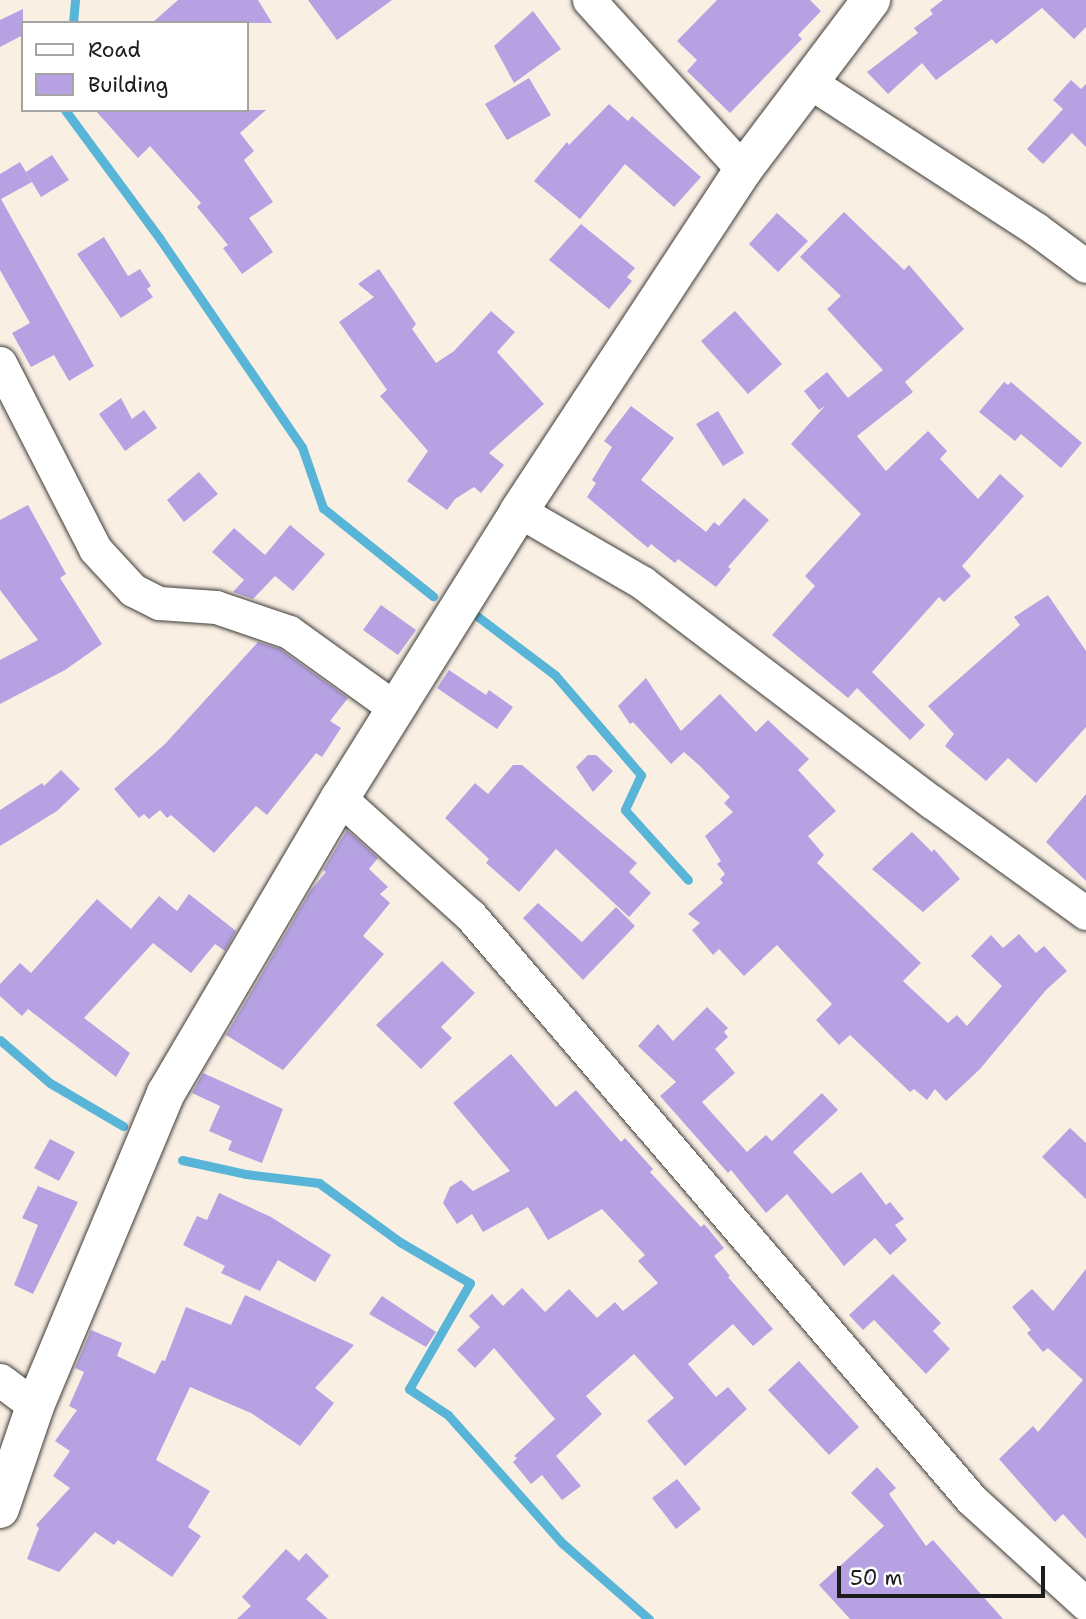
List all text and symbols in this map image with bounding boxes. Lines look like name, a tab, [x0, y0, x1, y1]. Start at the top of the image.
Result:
legend	[21, 21, 248, 112]
text: Road	[88, 36, 141, 64]
text: Building	[88, 71, 168, 99]
scale bar	[841, 1552, 1049, 1596]
text: 50 m	[850, 1564, 903, 1592]

